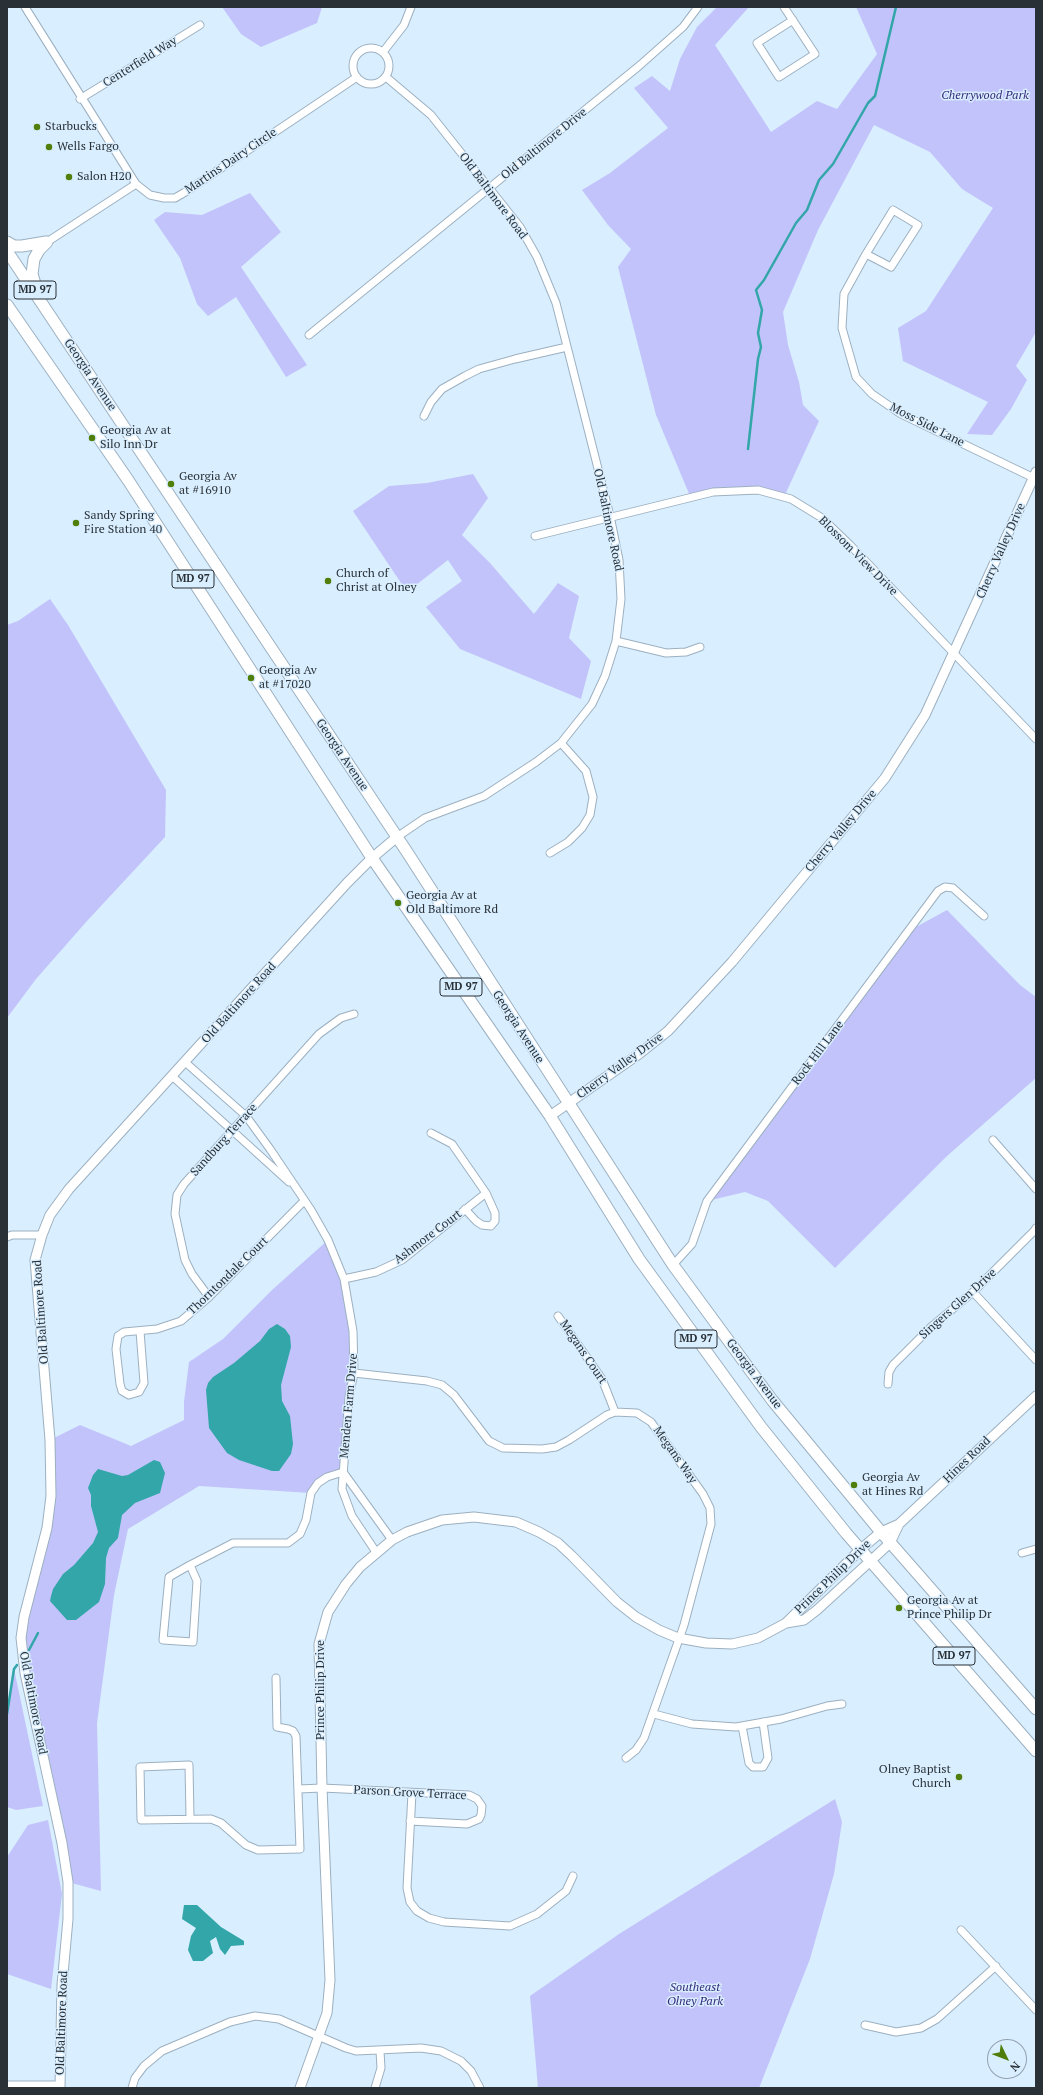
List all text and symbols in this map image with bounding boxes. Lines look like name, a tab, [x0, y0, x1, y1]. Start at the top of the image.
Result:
street label: Centerfield Way	[100, 33, 180, 91]
park label: Cherrywood Park	[941, 89, 1029, 103]
street label: Old Baltimore Drive	[498, 105, 590, 183]
place label: Starbucks	[45, 120, 97, 134]
marker: Starbucks	[32, 122, 42, 132]
street label: Martins Dairy Circle	[182, 125, 280, 197]
place label: Wells Fargo	[57, 140, 119, 154]
marker: Wells Fargo	[44, 142, 54, 152]
street label: Old Baltimore Road	[456, 150, 530, 242]
place label: Salon H20	[77, 170, 131, 184]
marker: Salon H20	[64, 172, 74, 182]
road number: MD 97	[14, 281, 56, 299]
street label: Georgia Avenue	[61, 336, 119, 414]
street label: Moss Side Lane	[887, 400, 967, 450]
place label: Georgia Av at Silo Inn Dr	[100, 424, 171, 452]
marker: Georgia Av at Silo Inn Dr	[87, 433, 97, 443]
street label: Old Baltimore Road	[590, 467, 626, 573]
place label: Georgia Av at #16910	[179, 470, 237, 498]
marker: Georgia Av at #16910	[166, 479, 176, 489]
street label: Cherry Valley Drive	[973, 501, 1029, 601]
place label: Sandy Spring Fire Station 40	[84, 509, 162, 537]
street label: Blossom View Drive	[815, 513, 901, 599]
marker: Sandy Spring Fire Station 40	[71, 518, 81, 528]
place label: Church of Christ at Olney	[336, 567, 416, 595]
road number: MD 97	[172, 570, 214, 588]
marker: Church of Christ at Olney	[323, 576, 333, 586]
place label: Georgia Av at #17020	[259, 664, 317, 692]
marker: Georgia Av at #17020	[246, 673, 256, 683]
street label: Georgia Avenue	[313, 716, 371, 794]
street label: Cherry Valley Drive	[802, 787, 880, 875]
place label: Georgia Av at Old Baltimore Rd	[406, 889, 498, 917]
marker: Georgia Av at Old Baltimore Rd	[393, 898, 403, 908]
street label: Old Baltimore Road	[199, 959, 279, 1047]
road number: MD 97	[440, 978, 482, 996]
street label: Georgia Avenue	[489, 988, 547, 1066]
street label: Rock Hill Lane	[789, 1018, 847, 1088]
street label: Cherry Valley Drive	[574, 1030, 666, 1102]
street label: Sandburg Terrace	[188, 1101, 260, 1179]
street label: Ashmore Court	[391, 1207, 465, 1267]
street label: Thorntondale Court	[185, 1234, 271, 1318]
street label: Old Baltimore Road	[30, 1259, 52, 1365]
street label: Singers Glen Drive	[916, 1266, 1000, 1342]
street label: Megans Court	[556, 1317, 610, 1387]
road number: MD 97	[675, 1330, 717, 1348]
street label: Georgia Avenue	[723, 1336, 785, 1412]
street label: Menden Farm Drive	[337, 1353, 361, 1459]
street label: Megans Way	[650, 1424, 700, 1486]
street label: Hines Road	[940, 1434, 994, 1486]
place label: Georgia Av at Hines Rd	[862, 1471, 923, 1499]
marker: Georgia Av at Hines Rd	[849, 1480, 859, 1490]
street label: Prince Philip Drive	[792, 1537, 874, 1617]
place label: Georgia Av at Prince Philip Dr	[907, 1594, 992, 1622]
marker: Georgia Av at Prince Philip Dr	[894, 1603, 904, 1613]
street label: Prince Philip Drive	[314, 1640, 328, 1740]
road number: MD 97	[933, 1647, 975, 1665]
street label: Old Baltimore Road	[16, 1650, 50, 1756]
place label: Olney Baptist Church	[879, 1763, 951, 1791]
marker: Olney Baptist Church	[954, 1772, 964, 1782]
street label: Parson Grove Terrace	[353, 1783, 467, 1803]
street label: Old Baltimore Road	[53, 1971, 71, 2075]
park label: Southeast Olney Park	[667, 1981, 723, 2009]
north arrow	[987, 2039, 1027, 2079]
text: N	[1007, 2059, 1023, 2074]

